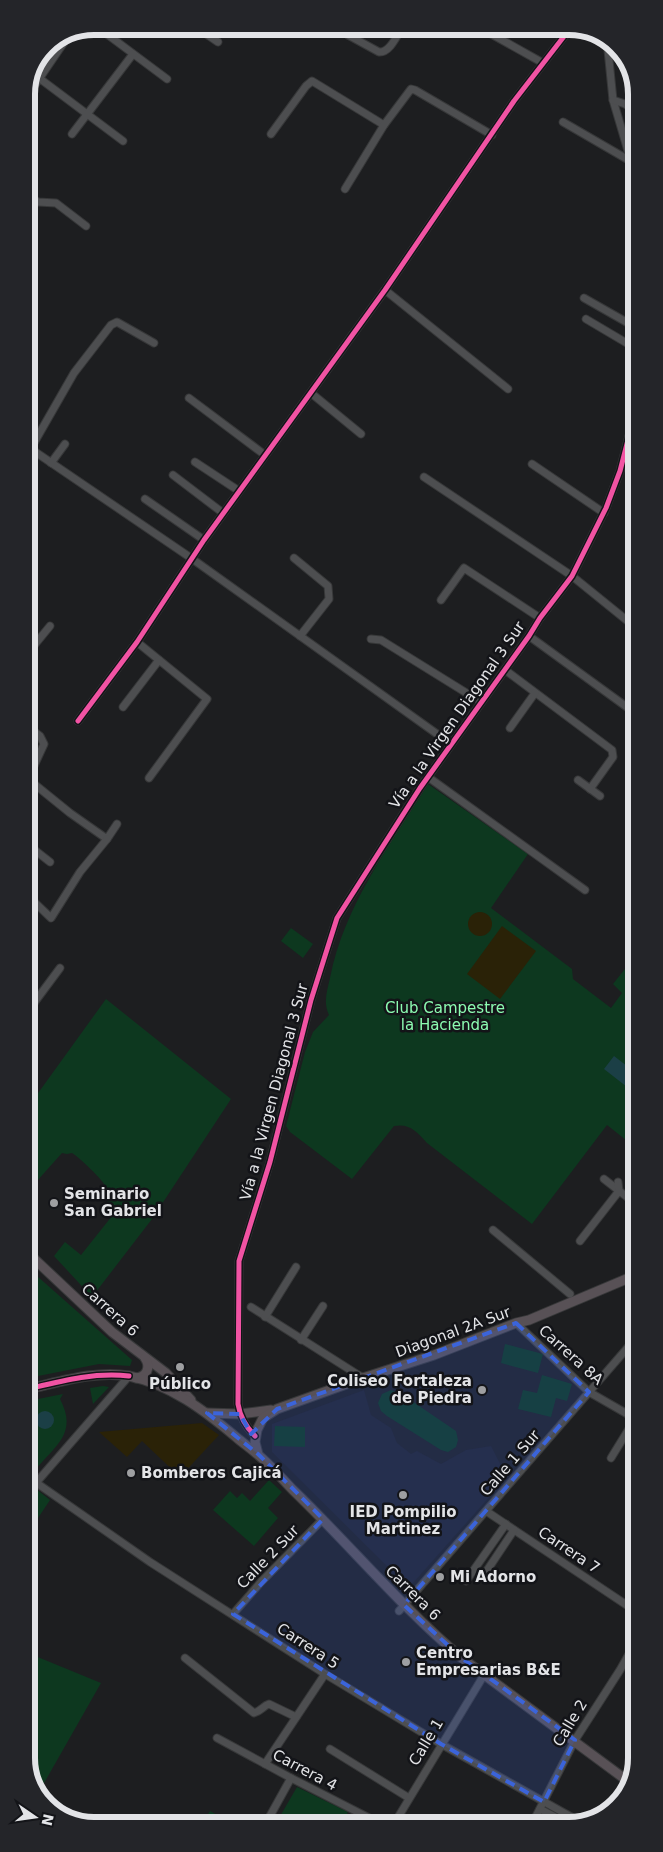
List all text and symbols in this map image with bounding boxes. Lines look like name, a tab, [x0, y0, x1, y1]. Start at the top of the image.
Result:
street label: Vía a la Virgen Diagonal 3 Sur	[385, 617, 529, 812]
street label: Vía a la Virgen Diagonal 3 Sur	[236, 981, 312, 1203]
park label: Club Campestre la Hacienda	[385, 999, 505, 1034]
place label: Seminario San Gabriel	[64, 1185, 162, 1220]
marker: Seminario San Gabriel	[48, 1197, 60, 1209]
street label: Carrera 6	[78, 1280, 142, 1340]
street label: Diagonal 2A Sur	[393, 1303, 514, 1361]
street label: Carrera 8A	[535, 1321, 608, 1389]
marker: Público	[174, 1361, 186, 1373]
place label: Coliseo Fortaleza de Piedra	[327, 1372, 472, 1407]
place label: Público	[149, 1375, 211, 1393]
marker: Coliseo Fortaleza de Piedra	[476, 1384, 488, 1396]
street label: Calle 1 Sur	[476, 1426, 544, 1500]
place label: Bomberos Cajicá	[141, 1464, 282, 1482]
marker: Bomberos Cajicá	[125, 1467, 137, 1479]
marker: IED Pompilio Martinez	[397, 1489, 409, 1501]
place label: IED Pompilio Martinez	[350, 1503, 456, 1538]
street label: Calle 2 Sur	[233, 1521, 303, 1593]
street label: Carrera 7	[535, 1523, 603, 1577]
street label: Carrera 6	[382, 1562, 444, 1624]
place label: Mi Adorno	[450, 1568, 536, 1586]
marker: Mi Adorno	[434, 1571, 446, 1583]
street label: Carrera 5	[274, 1619, 342, 1673]
place label: Centro Empresarias B&E	[416, 1644, 561, 1679]
marker: Centro Empresarias B&E	[400, 1656, 412, 1668]
street label: Calle 2	[549, 1696, 591, 1750]
street label: Calle 1	[405, 1715, 447, 1769]
street label: Carrera 4	[270, 1746, 340, 1794]
north arrow	[10, 1792, 60, 1842]
text: N	[39, 1812, 57, 1827]

